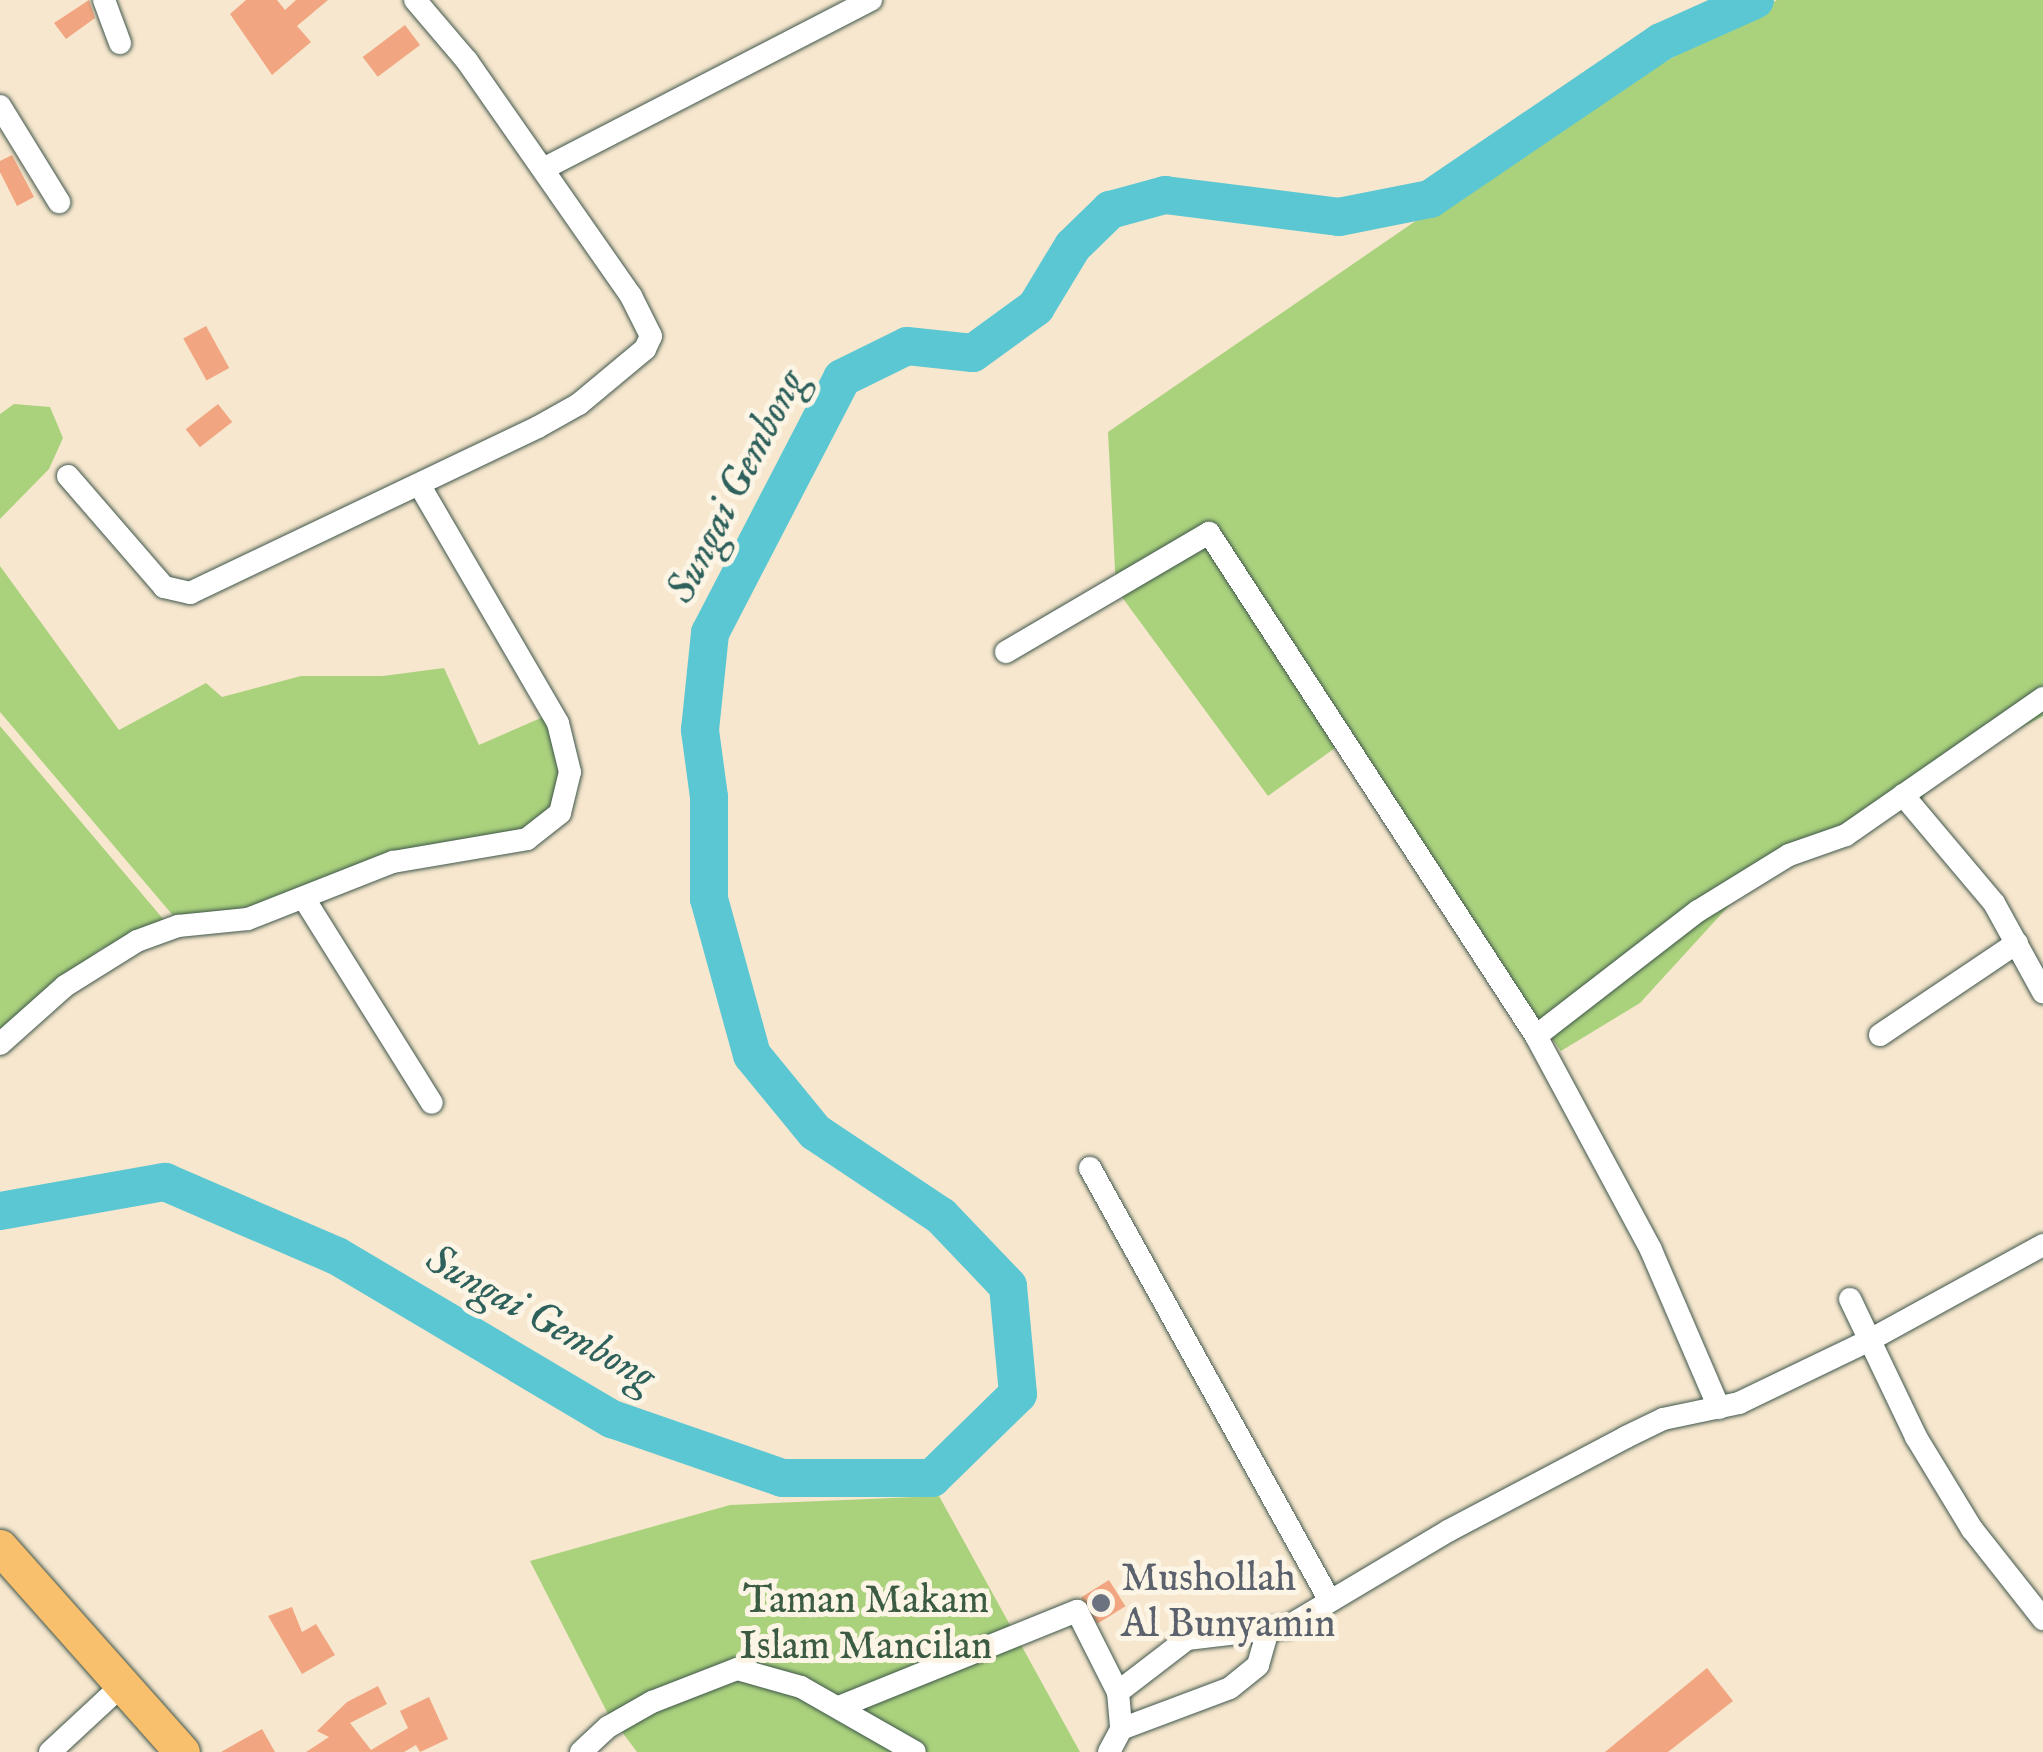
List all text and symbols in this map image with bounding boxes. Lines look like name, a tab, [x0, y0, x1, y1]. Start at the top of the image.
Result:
water label: Sungai Gembong	[657, 362, 817, 612]
water label: Sungai Gembong	[416, 1235, 664, 1403]
place label: Mushollah Al Bunyamin	[1121, 1556, 1335, 1650]
park label: Taman Makam Islam Mancilan	[740, 1578, 992, 1672]
marker: Mushollah Al Bunyamin	[1090, 1592, 1112, 1614]

